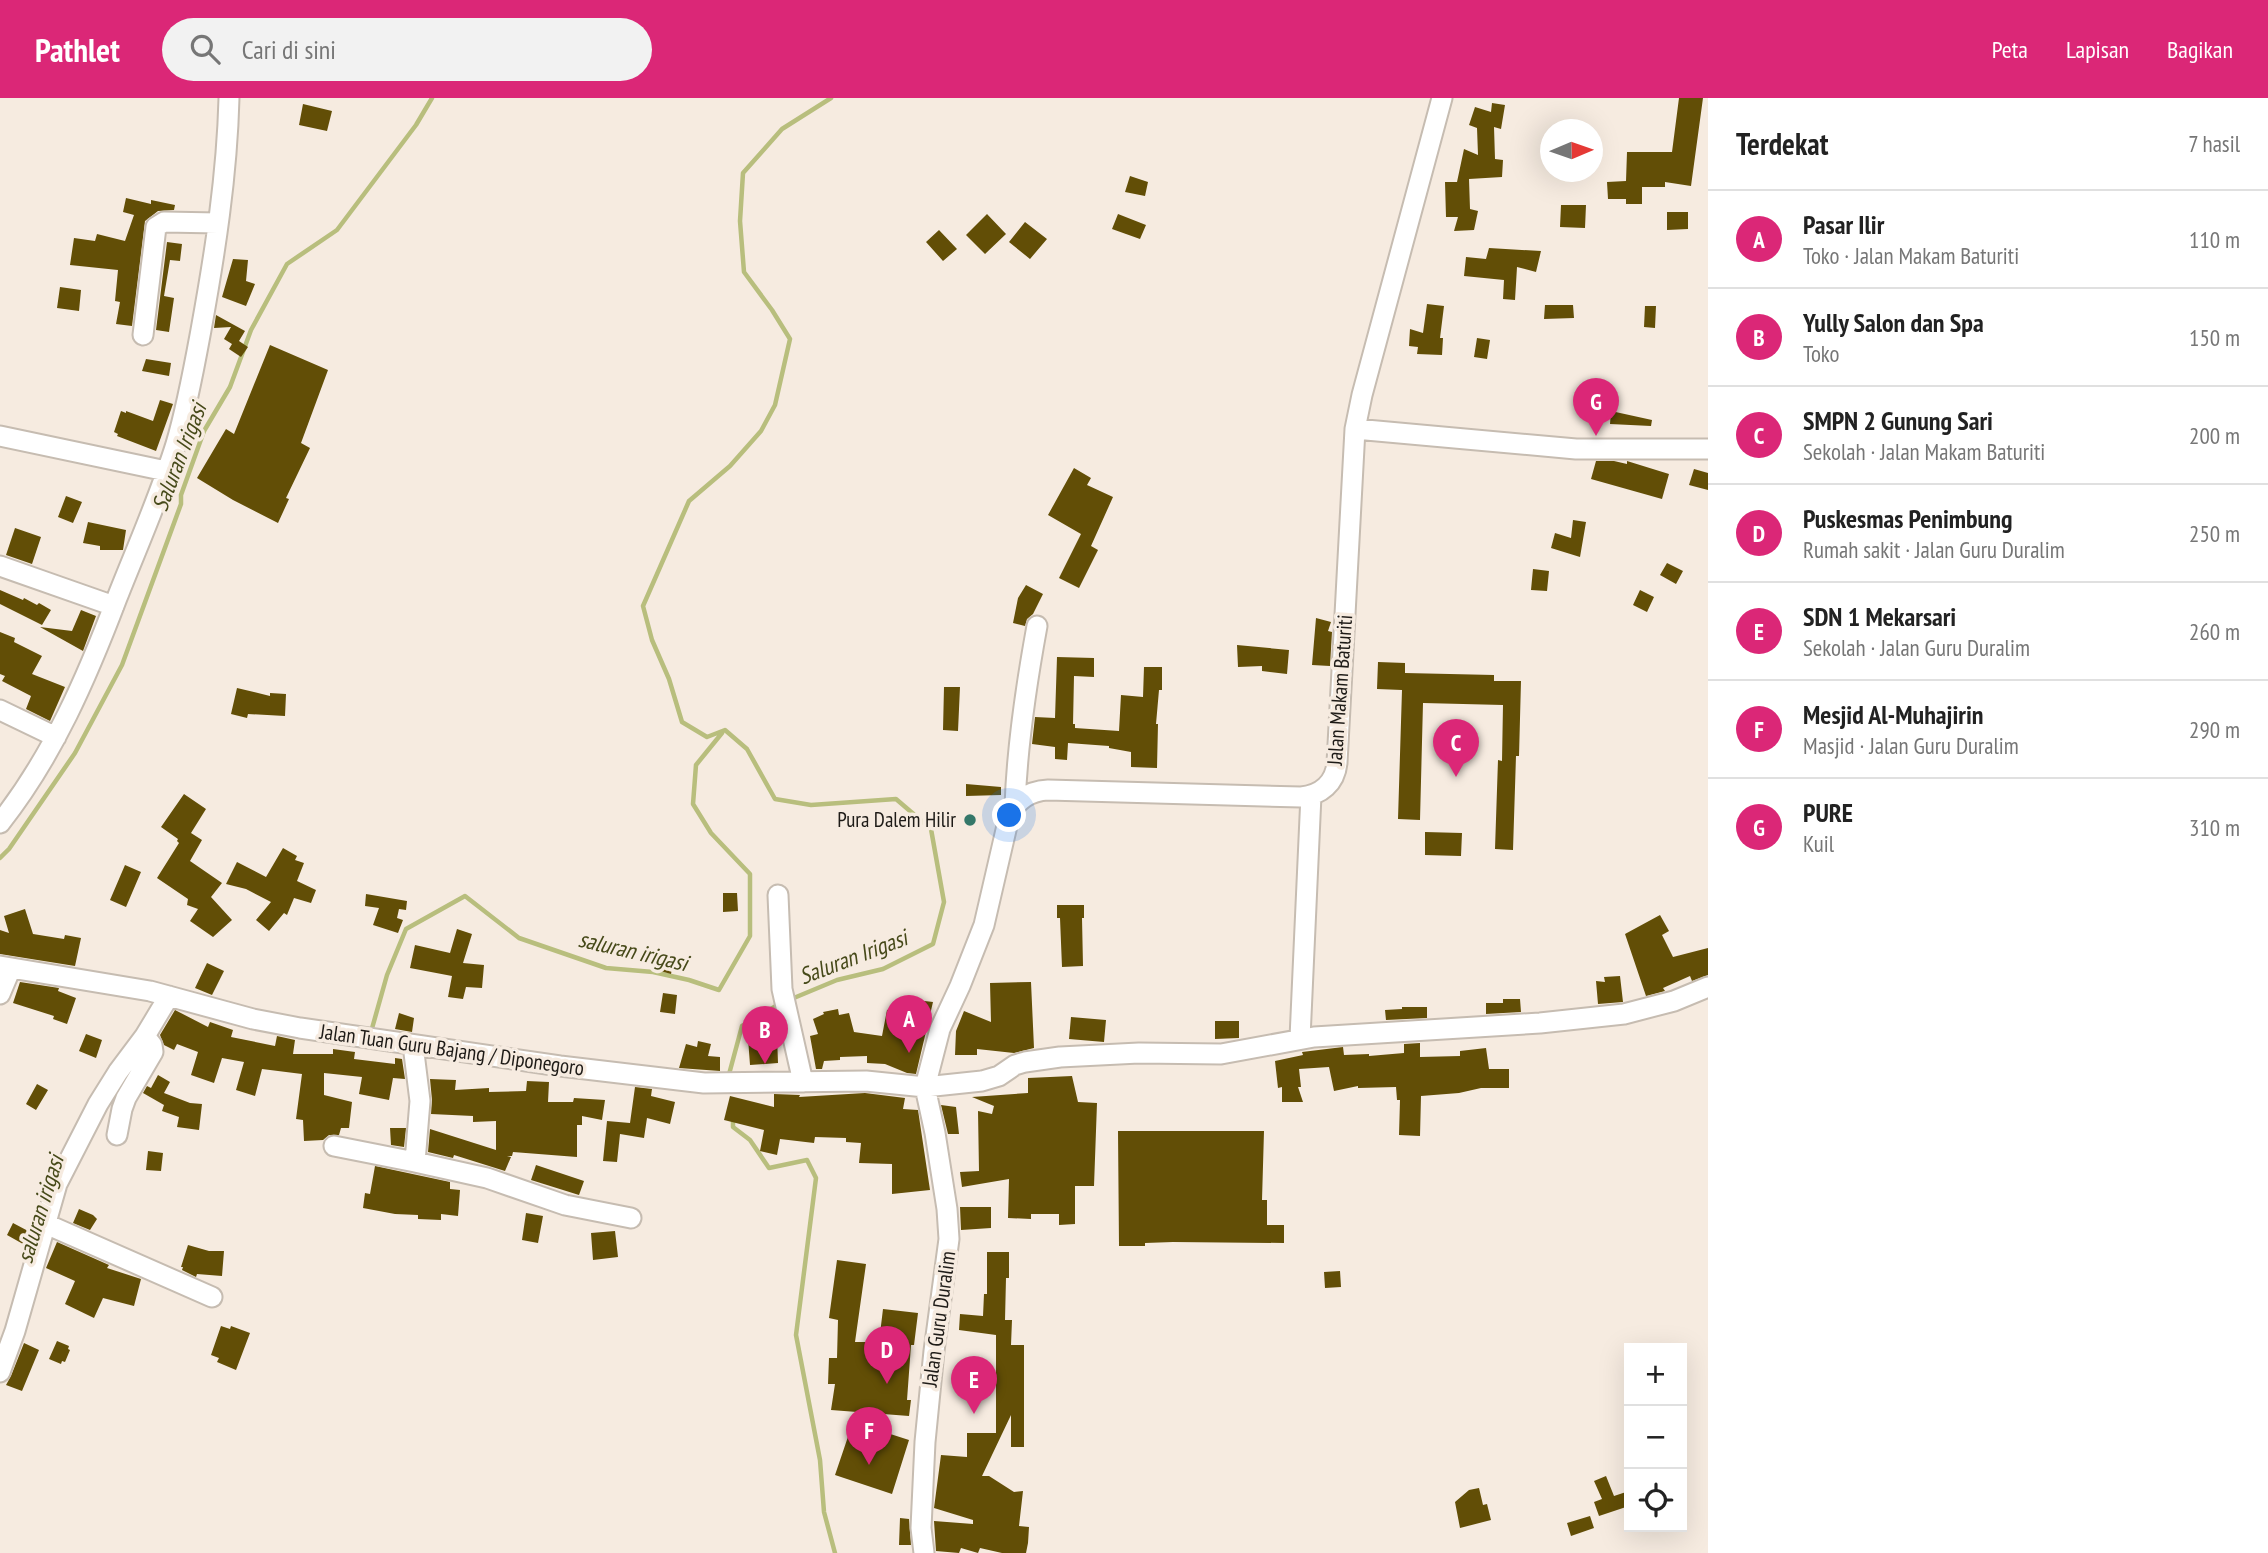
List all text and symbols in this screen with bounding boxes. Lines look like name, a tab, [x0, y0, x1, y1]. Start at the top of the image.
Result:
search box	[162, 18, 652, 81]
text: Pathlet	[35, 28, 120, 71]
icon: search	[186, 30, 224, 68]
text: Cari di sini	[242, 33, 336, 66]
text: Peta	[1992, 34, 2028, 65]
text: Lapisan	[2066, 34, 2129, 65]
text: Bagikan	[2167, 34, 2233, 65]
north arrow	[1540, 119, 1603, 182]
text: Terdekat	[1736, 124, 1828, 163]
text: 7 hasil	[2188, 129, 2240, 158]
text: Pasar Ilir	[1803, 208, 1884, 241]
text: A	[1753, 225, 1765, 254]
text: 110 m	[2189, 225, 2240, 254]
text: Toko · Jalan Makam Baturiti	[1803, 241, 2019, 270]
text: Yully Salon dan Spa	[1803, 306, 1984, 339]
text: B	[1753, 323, 1765, 352]
text: 150 m	[2189, 323, 2240, 352]
text: Toko	[1803, 339, 1839, 368]
pin: G	[1573, 378, 1619, 436]
water label: Saluran Irigasi	[145, 396, 213, 515]
text: SMPN 2 Gunung Sari	[1803, 404, 1993, 437]
text: C	[1754, 421, 1764, 450]
text: 200 m	[2189, 421, 2240, 450]
text: Sekolah · Jalan Makam Baturiti	[1803, 437, 2045, 466]
text: Puskesmas Penimbung	[1803, 502, 2012, 535]
text: D	[1753, 519, 1765, 548]
text: 250 m	[2189, 519, 2240, 548]
text: Rumah sakit · Jalan Guru Duralim	[1803, 535, 2065, 564]
text: SDN 1 Mekarsari	[1803, 600, 1956, 633]
street label: Jalan Makam Baturiti	[1321, 614, 1358, 767]
text: E	[1754, 617, 1764, 646]
text: 260 m	[2189, 617, 2240, 646]
text: Sekolah · Jalan Guru Duralim	[1803, 633, 2030, 662]
text: Mesjid Al-Muhajirin	[1803, 698, 1983, 731]
text: F	[1754, 715, 1764, 744]
text: 290 m	[2189, 715, 2240, 744]
pin: C	[1433, 719, 1479, 777]
text: Masjid · Jalan Guru Duralim	[1803, 731, 2019, 760]
text: PURE	[1803, 796, 1853, 829]
your location	[992, 798, 1026, 832]
place label: Pura Dalem Hilir	[837, 806, 956, 833]
marker: Pura Dalem Hilir	[962, 812, 978, 828]
text: G	[1753, 813, 1765, 842]
text: 310 m	[2189, 813, 2240, 842]
text: Kuil	[1803, 829, 1834, 858]
water label: Saluran Irigasi	[795, 922, 914, 990]
water label: saluran irigasi	[576, 924, 693, 978]
pin: A	[886, 995, 932, 1053]
pin: B	[742, 1006, 788, 1064]
street label: Jalan Tuan Guru Bajang / Diponegoro	[317, 1017, 586, 1081]
water label: saluran irigasi	[9, 1149, 70, 1266]
street label: Jalan Guru Duralim	[915, 1249, 961, 1389]
pin: D	[864, 1326, 910, 1384]
map controls	[1624, 1343, 1687, 1532]
button: +	[1624, 1343, 1687, 1406]
pin: E	[951, 1356, 997, 1414]
button: −	[1624, 1406, 1687, 1469]
pin: F	[846, 1407, 892, 1465]
button: locate	[1624, 1469, 1687, 1532]

